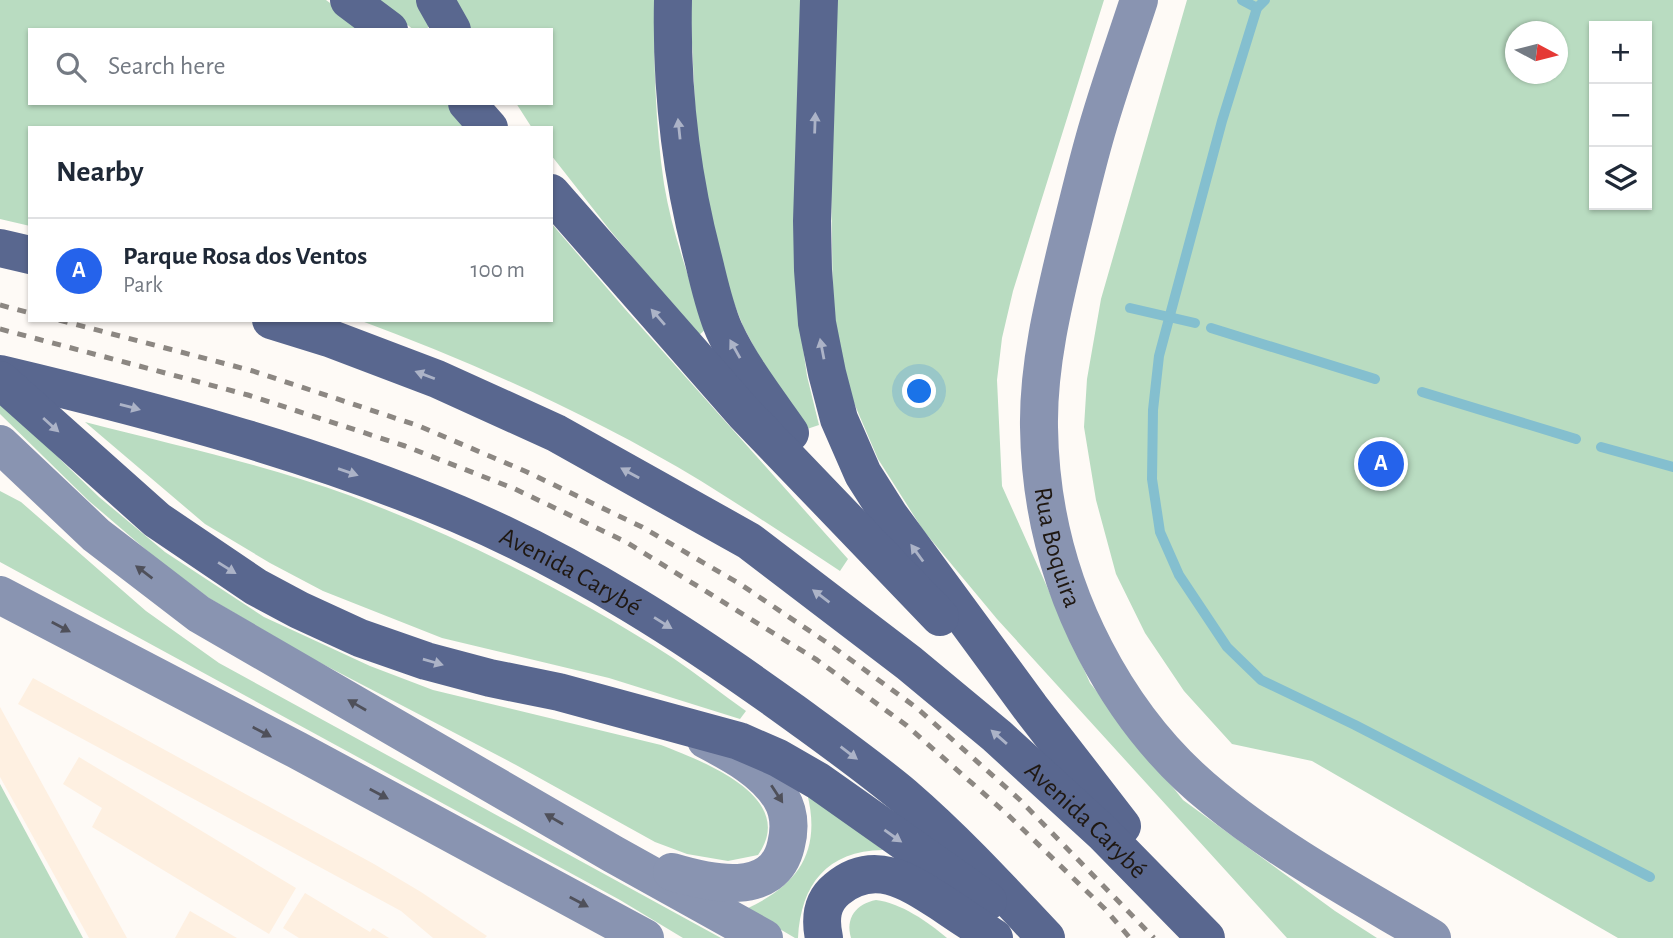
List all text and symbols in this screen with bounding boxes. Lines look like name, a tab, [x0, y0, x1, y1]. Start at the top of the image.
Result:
north arrow	[1505, 21, 1568, 84]
map controls	[1589, 21, 1652, 210]
button: +	[1589, 21, 1652, 84]
search box	[28, 28, 553, 105]
icon: search	[52, 48, 90, 86]
text: Search here	[108, 53, 226, 79]
button: −	[1589, 84, 1652, 147]
one-way arrow	[810, 111, 821, 133]
one-way arrow	[673, 118, 684, 140]
button: layers	[1589, 147, 1652, 210]
text: Nearby	[56, 157, 144, 187]
text: Parque Rosa dos Ventos	[123, 243, 367, 269]
text: A	[72, 259, 86, 282]
text: 100 m	[471, 259, 525, 282]
text: Park	[123, 274, 163, 297]
one-way arrow	[650, 308, 666, 325]
one-way arrow	[816, 338, 827, 360]
one-way arrow	[729, 339, 741, 358]
one-way arrow	[414, 369, 435, 380]
your location	[902, 374, 936, 408]
one-way arrow	[119, 402, 141, 413]
one-way arrow	[42, 417, 59, 433]
pin: A	[1358, 438, 1404, 490]
one-way arrow	[338, 467, 359, 478]
one-way arrow	[620, 467, 639, 479]
street label: Rua Boquira	[1029, 486, 1086, 611]
street label: Avenida Carybé	[496, 523, 646, 621]
one-way arrow	[910, 544, 924, 562]
one-way arrow	[217, 562, 237, 575]
one-way arrow	[135, 564, 153, 579]
one-way arrow	[812, 588, 830, 603]
one-way arrow	[654, 616, 673, 629]
one-way arrow	[51, 620, 71, 632]
one-way arrow	[423, 658, 444, 668]
one-way arrow	[347, 699, 366, 711]
one-way arrow	[252, 726, 272, 737]
one-way arrow	[990, 730, 1007, 745]
one-way arrow	[840, 746, 858, 761]
street label: Avenida Carybé	[1020, 757, 1152, 884]
one-way arrow	[770, 785, 784, 803]
one-way arrow	[369, 788, 389, 800]
one-way arrow	[544, 813, 563, 825]
one-way arrow	[884, 828, 902, 842]
one-way arrow	[569, 896, 589, 907]

